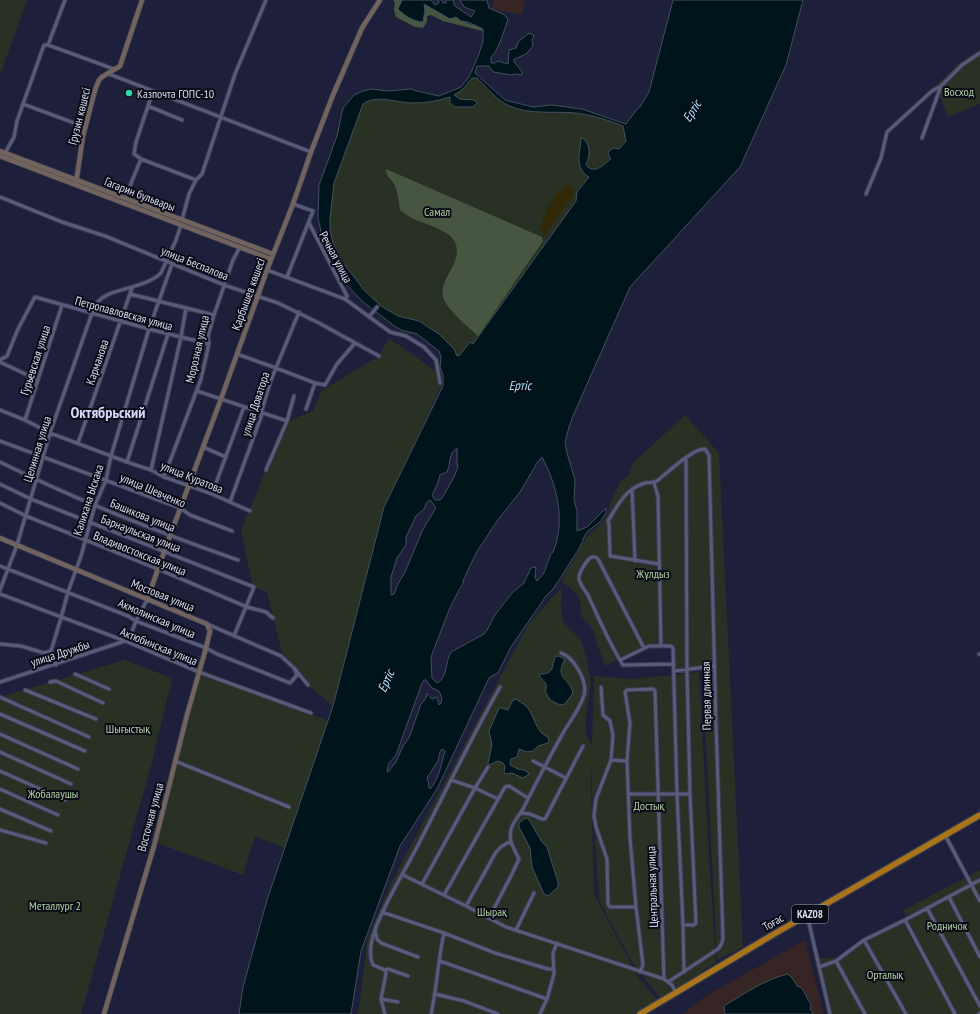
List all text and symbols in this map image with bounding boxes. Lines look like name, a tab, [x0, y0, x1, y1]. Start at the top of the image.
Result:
park label: Восход	[944, 84, 975, 99]
street label: Грузин көшесі	[65, 86, 93, 146]
place label: Казпочта ГОПС-10	[137, 86, 214, 101]
marker: Казпочта ГОПС-10	[124, 88, 134, 98]
water label: Ертіс	[679, 96, 706, 125]
street label: Гагарин бульвары	[102, 174, 178, 214]
park label: Самал	[424, 204, 450, 219]
street label: Речная улица	[316, 229, 356, 286]
street label: улица Беспалова	[159, 243, 231, 283]
street label: Қарбышев көшесі	[228, 256, 268, 332]
street label: Петропавловская улица	[73, 293, 175, 333]
street label: Морозная улица	[182, 313, 212, 384]
street label: Гурьевская улица	[17, 323, 53, 397]
street label: Карманова	[82, 337, 112, 387]
street label: улица Доватора	[238, 370, 273, 438]
water label: Ертіс	[509, 377, 533, 394]
district label: Октябрьский	[70, 402, 146, 422]
street label: Целинная улица	[20, 414, 54, 484]
street label: улица Куратова	[159, 458, 226, 496]
street label: Калихана Ыскака	[69, 462, 107, 537]
street label: улица Шевченко	[118, 469, 188, 511]
street label: Башикова улица	[108, 495, 178, 535]
street label: Барнаульская улица	[99, 511, 183, 555]
street label: Владивостокская улица	[91, 528, 189, 579]
park label: Жұлдыз	[635, 566, 670, 581]
street label: Мостовая улица	[129, 575, 197, 615]
street label: Акмолинская улица	[116, 595, 198, 641]
street label: Актюбинская улица	[118, 624, 200, 668]
street label: улица Дружбы	[29, 636, 91, 670]
street label: Первая длинная	[698, 661, 714, 731]
water label: Ертіс	[374, 666, 399, 695]
park label: Шығыстық	[106, 721, 150, 736]
street label: Восточная улица	[134, 781, 166, 853]
park label: Жобалаушы	[27, 786, 78, 801]
park label: Достық	[634, 798, 665, 813]
street label: Центральная улица	[643, 846, 661, 928]
park label: Металлург 2	[29, 898, 81, 913]
park label: Шырақ	[477, 904, 507, 919]
road number: KAZ08	[792, 905, 828, 923]
street label: Тоғас	[760, 910, 787, 934]
park label: Родничок	[927, 918, 968, 933]
park label: Орталық	[867, 967, 903, 982]

